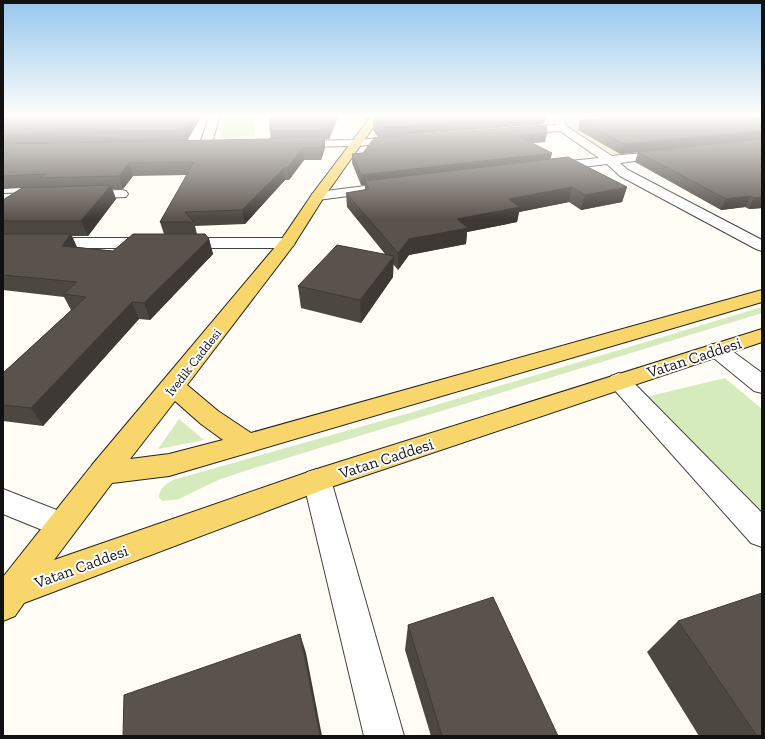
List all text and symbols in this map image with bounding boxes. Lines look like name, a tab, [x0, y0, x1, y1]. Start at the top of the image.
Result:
street label: İvedik Caddesi	[163, 325, 224, 399]
street label: Vatan Caddesi	[644, 333, 744, 382]
street label: Vatan Caddesi	[336, 434, 436, 483]
street label: Vatan Caddesi	[31, 541, 131, 593]

